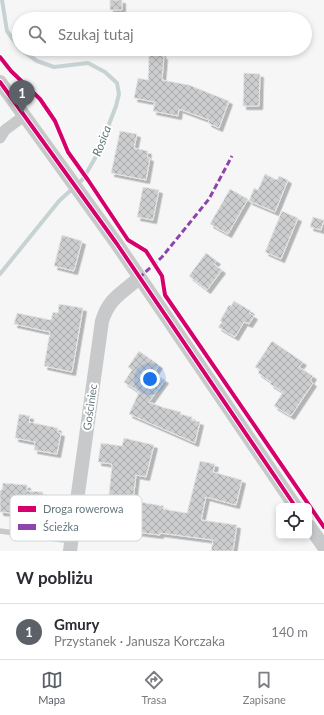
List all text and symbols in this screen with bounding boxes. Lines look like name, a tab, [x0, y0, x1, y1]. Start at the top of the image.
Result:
search box	[12, 12, 312, 56]
icon: search	[26, 23, 48, 45]
text: Szukaj tutaj	[58, 25, 134, 43]
pin: 1	[9, 80, 35, 113]
water label: Rosica	[89, 123, 114, 158]
your location	[140, 369, 160, 389]
street label: Gościniec	[80, 383, 99, 431]
legend	[10, 495, 142, 541]
text: Droga rowerowa	[43, 502, 124, 515]
map controls	[276, 503, 312, 539]
button: locate	[276, 503, 312, 539]
text: Ścieżka	[43, 520, 79, 533]
text: W pobliżu	[16, 567, 93, 588]
text: Gmury	[54, 615, 99, 633]
text: 1	[25, 624, 33, 640]
text: 140 m	[271, 624, 308, 640]
text: Przystanek · Janusza Korczaka	[54, 633, 225, 649]
tab: Mapa	[38, 669, 65, 706]
tab: Trasa	[142, 669, 167, 706]
tab: Zapisane	[243, 669, 286, 706]

